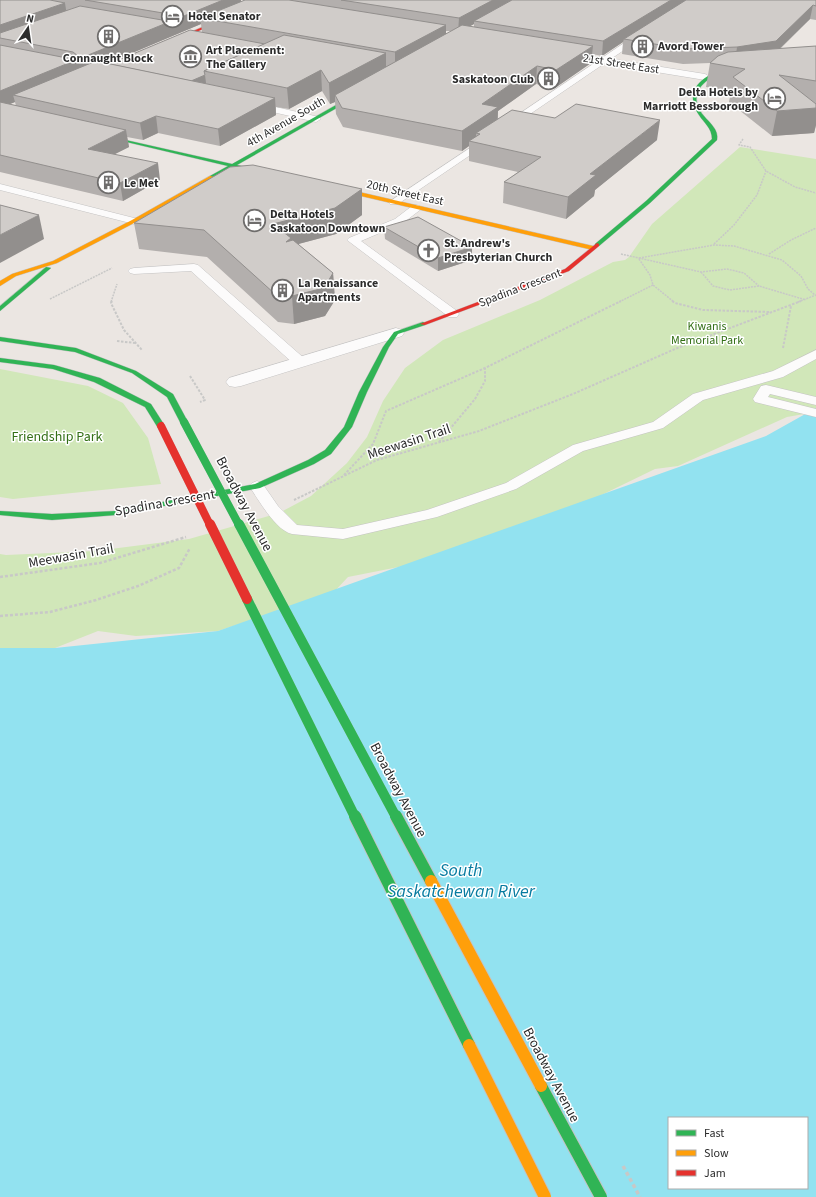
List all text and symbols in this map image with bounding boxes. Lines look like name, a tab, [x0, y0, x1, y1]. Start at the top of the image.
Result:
hotel icon: Hotel Senator	[160, 3, 186, 29]
north arrow	[8, 8, 48, 48]
place label: Hotel Senator	[188, 8, 261, 25]
text: N	[25, 11, 35, 27]
building icon: Connaught Block	[95, 24, 121, 50]
building icon: Avord Tower	[629, 33, 655, 59]
place label: Avord Tower	[657, 38, 724, 55]
place label: Art Placement: The Gallery	[205, 42, 285, 73]
museum icon: Art Placement: The Gallery	[177, 44, 203, 70]
place label: Connaught Block	[63, 50, 154, 67]
street label: 21st Street East	[582, 50, 660, 78]
building icon: Saskatoon Club	[536, 66, 562, 92]
place label: Saskatoon Club	[452, 71, 534, 88]
place label: Delta Hotels by Marriott Bessborough	[643, 84, 759, 115]
hotel icon: Delta Hotels by Marriott Bessborough	[761, 86, 787, 112]
street label: 4th Avenue South	[243, 93, 329, 151]
building icon: Le Met	[95, 170, 121, 196]
place label: Le Met	[124, 175, 159, 192]
street label: 20th Street East	[365, 176, 445, 210]
place label: Delta Hotels Saskatoon Downtown	[270, 206, 385, 237]
hotel icon: Delta Hotels Saskatoon Downtown	[242, 208, 268, 234]
place label: St. Andrew's Presbyterian Church	[444, 235, 553, 266]
church icon: St. Andrew's Presbyterian Church	[415, 237, 441, 263]
street label: Spadina Crescent	[476, 264, 564, 312]
place label: La Renaissance Apartments	[297, 275, 378, 306]
building icon: La Renaissance Apartments	[269, 277, 295, 303]
park label: Kiwanis Memorial Park	[671, 318, 743, 349]
street label: Meewasin Trail	[365, 419, 454, 465]
park label: Friendship Park	[12, 427, 103, 447]
street label: Broadway Avenue	[211, 453, 277, 555]
street label: Spadina Crescent	[113, 484, 217, 522]
street label: Meewasin Trail	[27, 539, 116, 573]
street label: Broadway Avenue	[365, 739, 431, 841]
water label: South Saskatchewan River	[387, 858, 536, 904]
street label: Broadway Avenue	[518, 1024, 584, 1126]
legend	[668, 1117, 808, 1189]
text: Fast	[704, 1125, 724, 1142]
text: Slow	[704, 1145, 729, 1162]
text: Jam	[704, 1165, 726, 1182]

